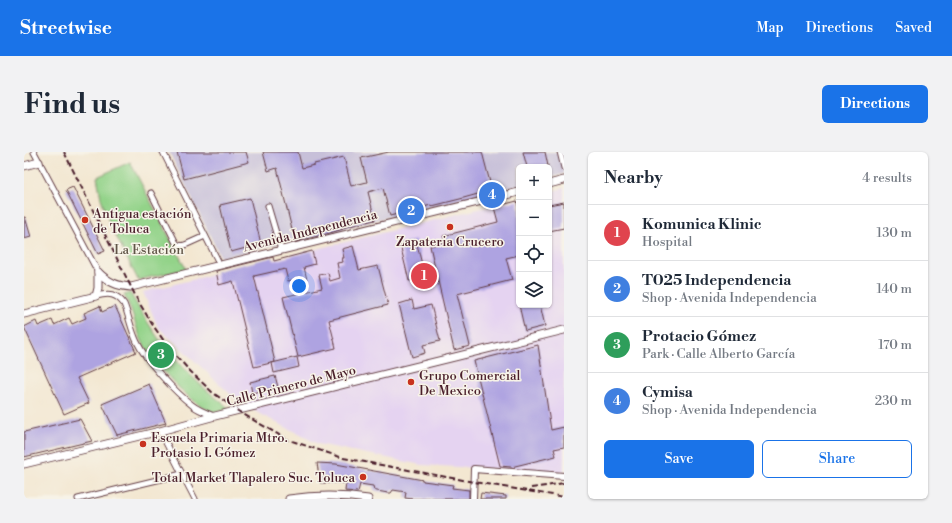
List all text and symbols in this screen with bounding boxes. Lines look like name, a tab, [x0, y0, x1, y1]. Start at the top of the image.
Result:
text: Streetwise	[20, 16, 112, 40]
text: Map	[756, 19, 784, 37]
text: Directions	[806, 19, 873, 37]
text: Saved	[895, 19, 932, 37]
button: Directions	[822, 85, 928, 123]
text: Find us	[24, 87, 120, 122]
map controls	[516, 164, 552, 308]
button: +	[516, 164, 552, 200]
text: Nearby	[604, 167, 663, 189]
text: 4 results	[862, 170, 912, 186]
pin: 4	[479, 180, 505, 210]
pin: 2	[398, 196, 424, 226]
button: −	[516, 200, 552, 236]
place label: Antigua estación de Toluca	[92, 206, 192, 237]
street label: Avenida Independencia	[241, 206, 379, 256]
marker: Antigua estación de Toluca	[80, 215, 90, 225]
text: Komunica Klinic	[642, 215, 762, 234]
marker: Zapateria Crucero	[445, 222, 455, 232]
text: 1	[614, 225, 620, 241]
text: 130 m	[877, 225, 912, 241]
place label: Zapateria Crucero	[396, 234, 504, 250]
text: Hospital	[642, 234, 692, 250]
button: locate	[516, 236, 552, 272]
park label: La Estación	[114, 242, 184, 258]
pin: 1	[411, 261, 437, 291]
text: T025 Independencia	[642, 271, 791, 290]
button: layers	[516, 272, 552, 308]
your location	[289, 276, 309, 296]
text: 2	[613, 281, 621, 297]
text: 140 m	[876, 281, 912, 297]
text: Shop · Avenida Independencia	[642, 290, 817, 306]
text: Protacio Gómez	[642, 327, 756, 346]
text: 3	[613, 337, 621, 353]
text: 170 m	[878, 337, 912, 353]
pin: 3	[148, 340, 174, 370]
text: Park · Calle Alberto García	[642, 346, 795, 362]
street label: Calle Primero de Mayo	[225, 362, 358, 410]
place label: Grupo Comercial De Mexico	[419, 368, 521, 399]
marker: Grupo Comercial De Mexico	[406, 377, 416, 387]
text: Cymisa	[642, 383, 693, 402]
text: 4	[613, 393, 621, 409]
text: 230 m	[875, 393, 912, 409]
text: Shop · Avenida Independencia	[642, 402, 817, 418]
place label: Escuela Primaria Mtro. Protasio I. Gómez	[151, 430, 288, 461]
marker: Escuela Primaria Mtro. Protasio I. Gómez	[138, 439, 148, 449]
button: Save	[604, 440, 754, 478]
button: Share	[762, 440, 912, 478]
place label: Total Market Tlapalero Suc. Toluca	[152, 470, 355, 486]
marker: Total Market Tlapalero Suc. Toluca	[358, 472, 368, 482]

